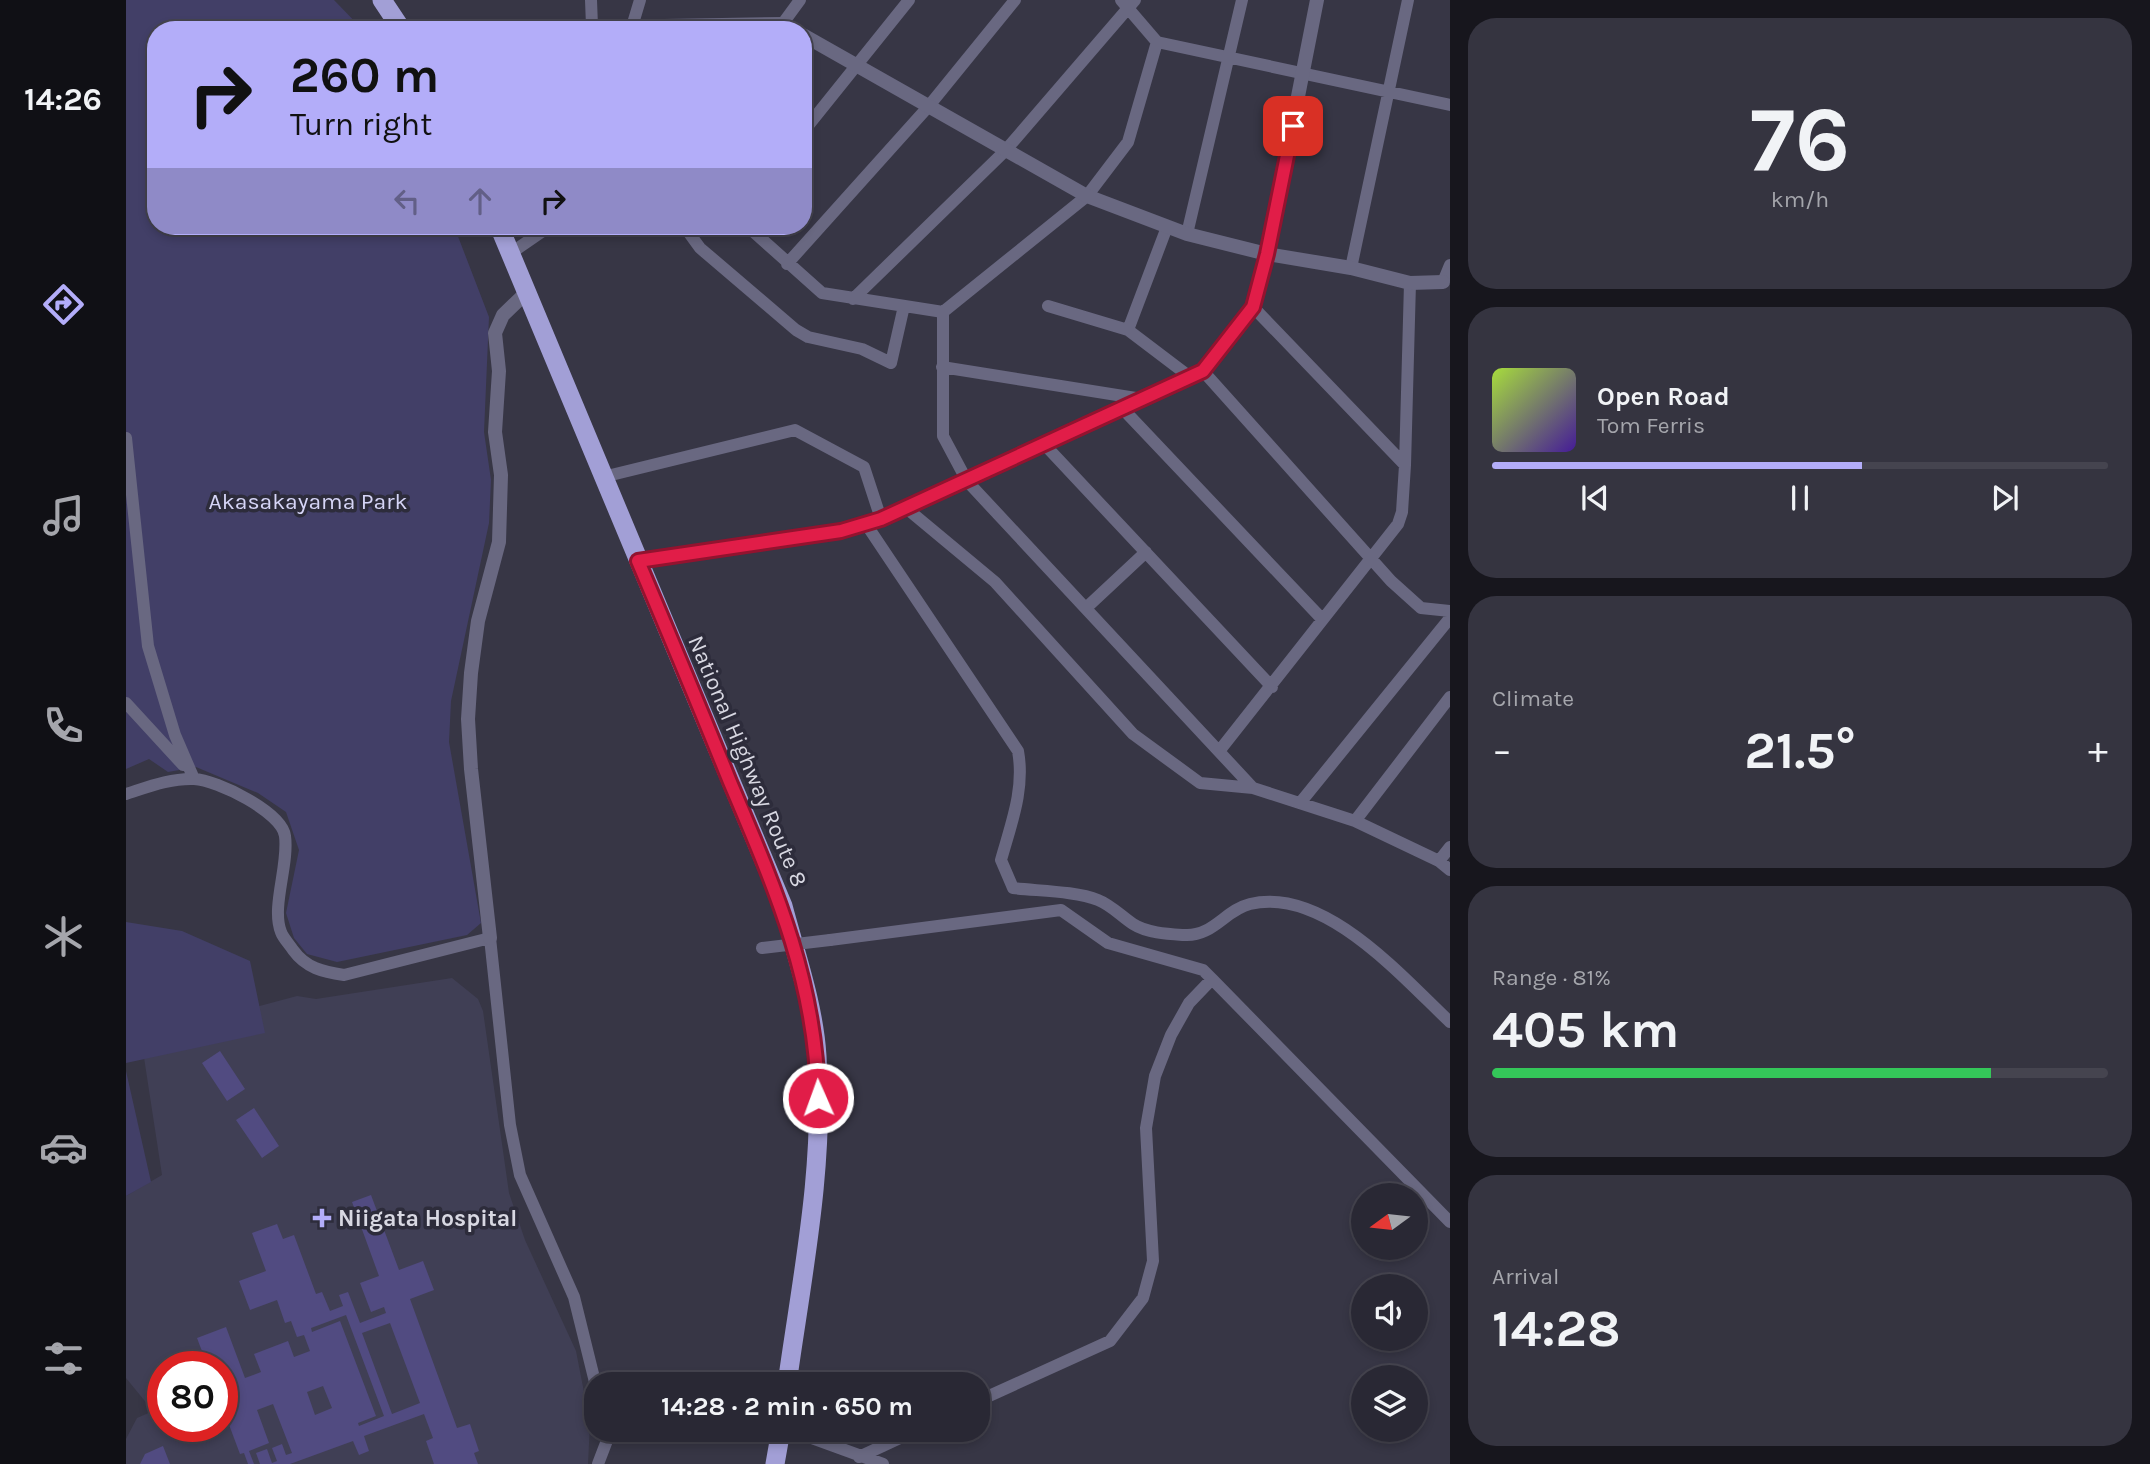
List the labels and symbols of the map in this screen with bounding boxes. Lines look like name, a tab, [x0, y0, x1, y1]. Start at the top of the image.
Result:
pin	[1263, 96, 1323, 156]
park label: Akasakayama Park	[209, 488, 407, 515]
street label: National Highway Route 8	[682, 632, 813, 891]
position arrow	[781, 1061, 855, 1135]
north arrow	[1351, 1183, 1428, 1260]
place label: Niigata Hospital	[338, 1205, 517, 1232]
marker: Niigata Hospital	[312, 1208, 332, 1228]
speed limit sign: 80	[147, 1351, 238, 1442]

